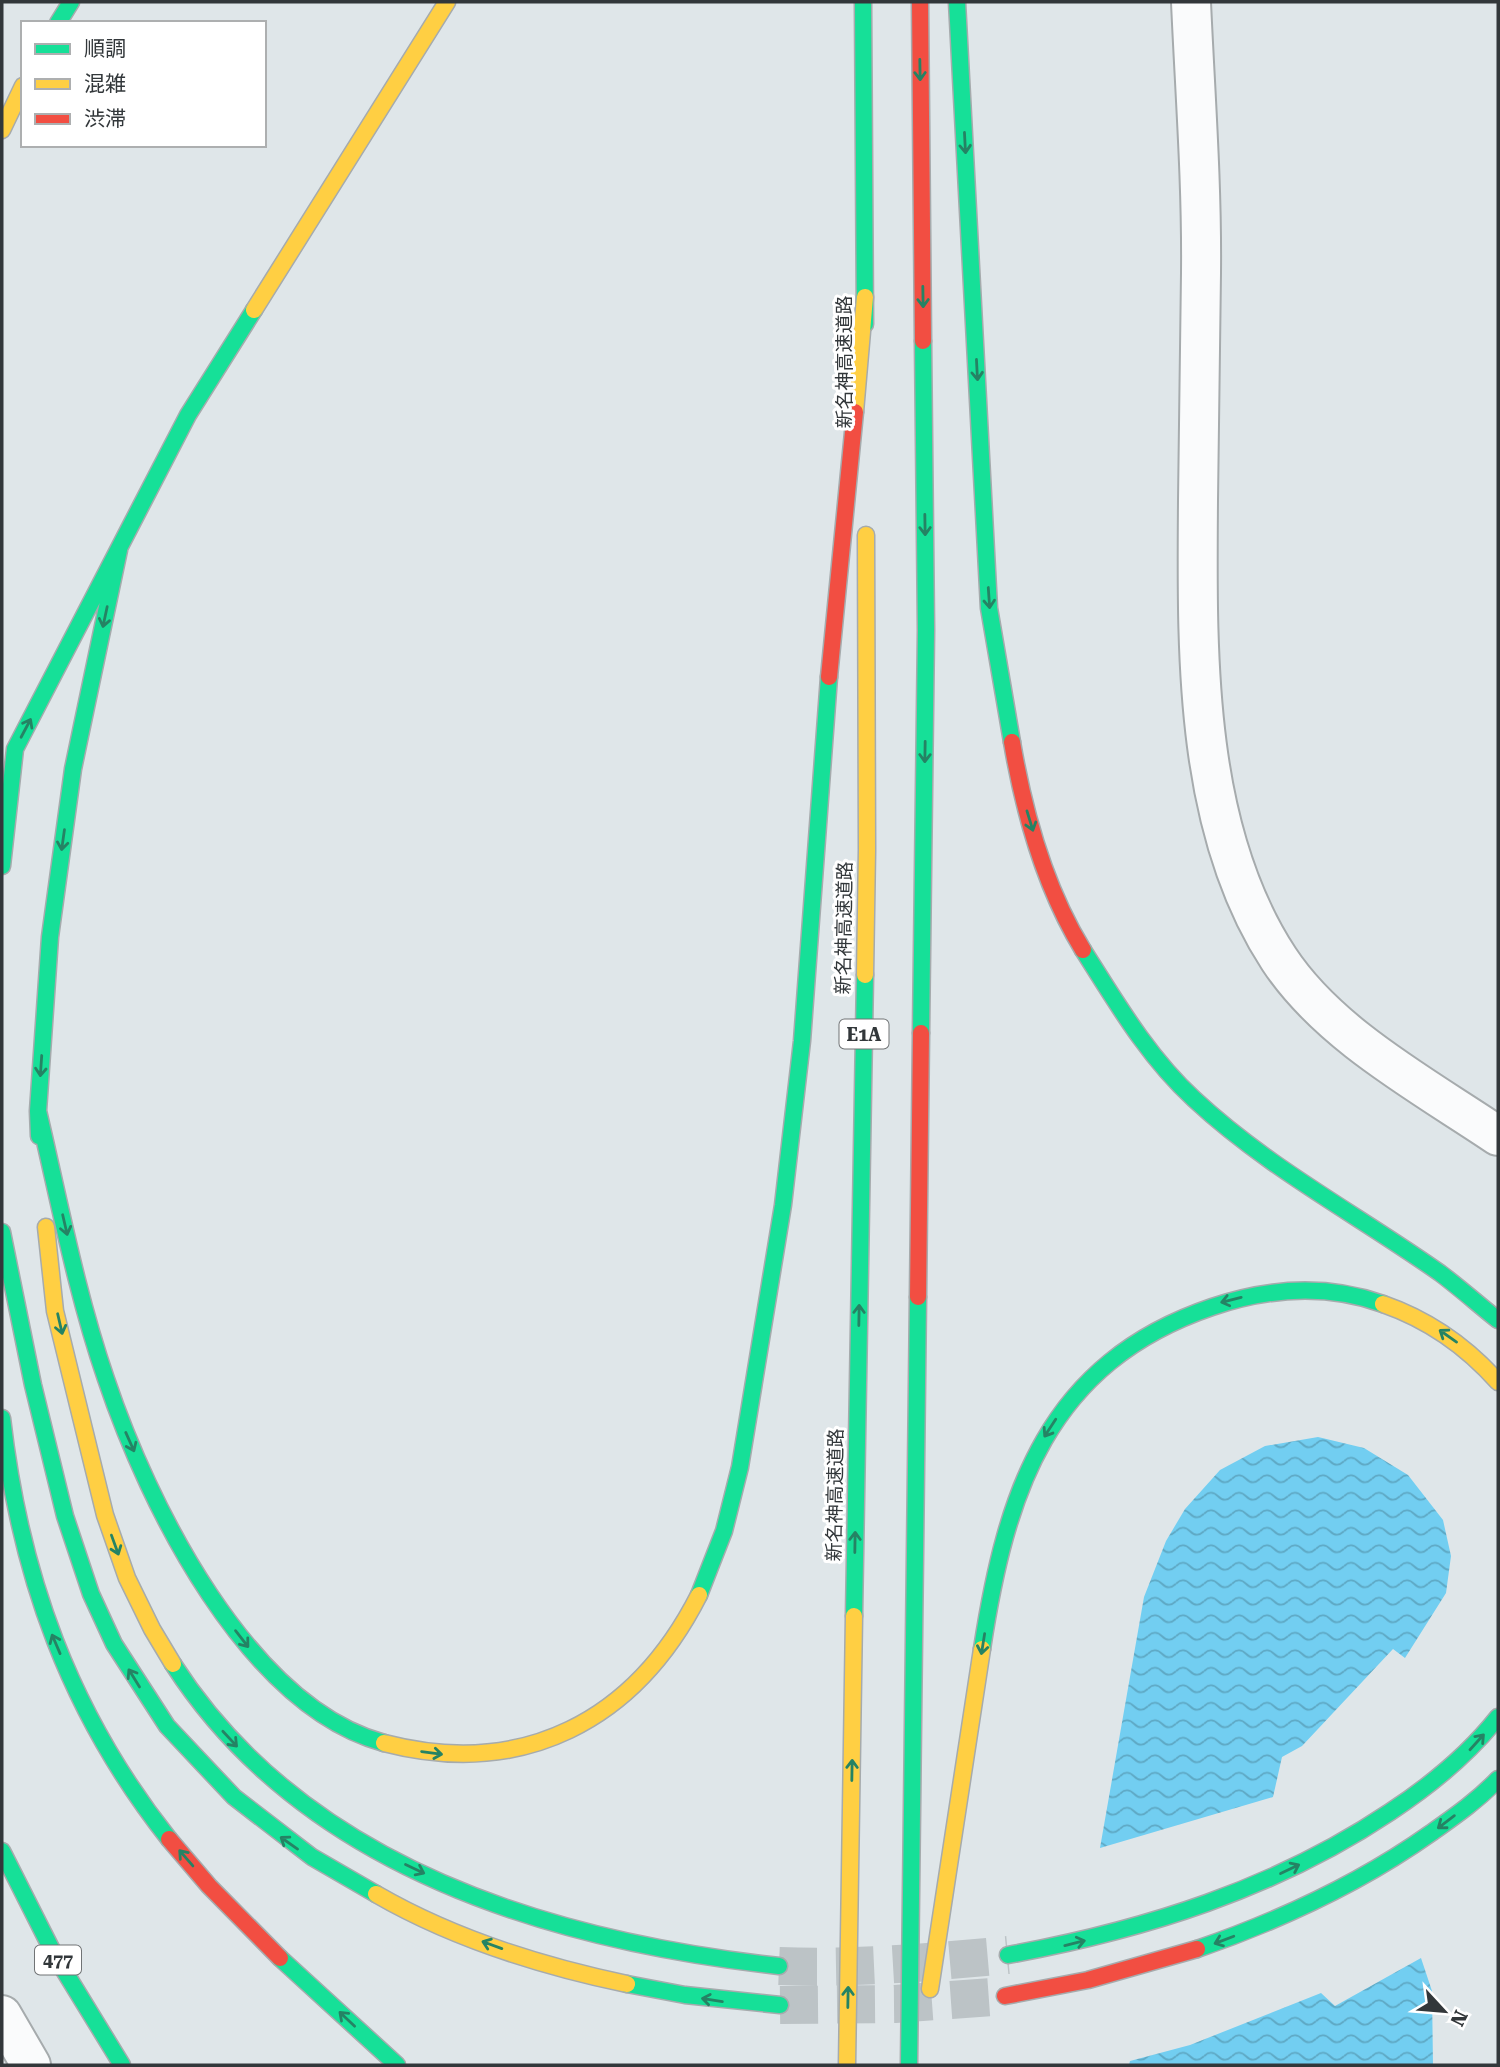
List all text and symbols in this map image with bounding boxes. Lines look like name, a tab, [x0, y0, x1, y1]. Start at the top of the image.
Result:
legend	[21, 21, 266, 147]
text: 順調	[84, 37, 126, 61]
one-way arrow	[913, 58, 927, 81]
text: 混雑	[84, 72, 126, 96]
text: 渋滞	[84, 107, 126, 131]
one-way arrow	[958, 132, 971, 155]
one-way arrow	[916, 286, 930, 309]
street label: 新名神高速道路	[833, 295, 856, 429]
one-way arrow	[970, 359, 983, 382]
one-way arrow	[918, 513, 932, 536]
one-way arrow	[983, 586, 996, 608]
one-way arrow	[98, 605, 112, 628]
one-way arrow	[20, 718, 34, 738]
one-way arrow	[918, 741, 932, 764]
one-way arrow	[1024, 810, 1037, 832]
one-way arrow	[57, 828, 70, 851]
street label: 新名神高速道路	[831, 861, 857, 995]
road number: E1A	[840, 1020, 888, 1049]
one-way arrow	[34, 1054, 47, 1077]
one-way arrow	[59, 1213, 72, 1235]
one-way arrow	[1220, 1294, 1243, 1307]
one-way arrow	[852, 1303, 866, 1326]
one-way arrow	[54, 1312, 67, 1335]
one-way arrow	[1439, 1329, 1458, 1343]
one-way arrow	[1043, 1418, 1057, 1437]
street label: 新名神高速道路	[822, 1428, 848, 1562]
one-way arrow	[124, 1431, 137, 1452]
one-way arrow	[849, 1531, 862, 1554]
one-way arrow	[110, 1533, 122, 1555]
one-way arrow	[235, 1630, 250, 1648]
one-way arrow	[977, 1632, 990, 1655]
one-way arrow	[48, 1634, 61, 1655]
one-way arrow	[127, 1669, 141, 1689]
one-way arrow	[222, 1730, 239, 1747]
one-way arrow	[1469, 1733, 1485, 1751]
one-way arrow	[420, 1746, 443, 1759]
one-way arrow	[845, 1758, 859, 1781]
one-way arrow	[1437, 1815, 1455, 1830]
one-way arrow	[280, 1836, 299, 1850]
one-way arrow	[178, 1849, 194, 1867]
one-way arrow	[1279, 1861, 1300, 1875]
one-way arrow	[404, 1863, 425, 1876]
one-way arrow	[1213, 1934, 1235, 1947]
one-way arrow	[1063, 1936, 1086, 1949]
one-way arrow	[481, 1937, 503, 1950]
road number: 477	[35, 1946, 81, 1974]
north arrow	[1409, 1976, 1479, 2046]
one-way arrow	[841, 1986, 855, 2009]
one-way arrow	[701, 1993, 724, 2006]
text: N	[1445, 2007, 1472, 2030]
one-way arrow	[338, 2011, 356, 2027]

